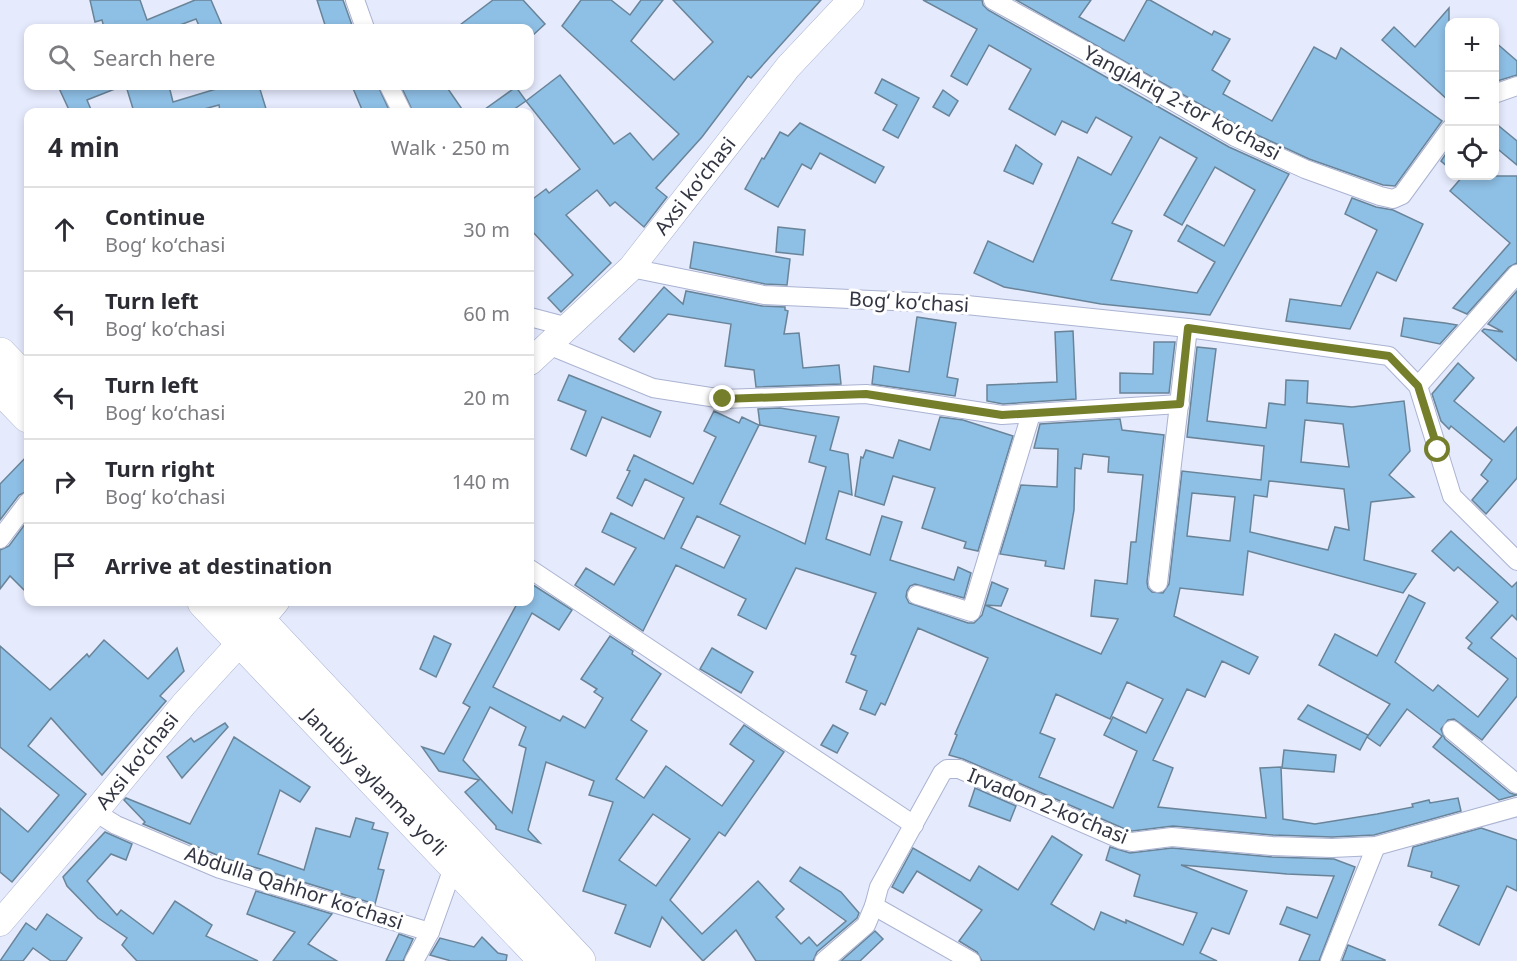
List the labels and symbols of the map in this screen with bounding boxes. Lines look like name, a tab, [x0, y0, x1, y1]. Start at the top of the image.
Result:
street label: YangiАriq 2-tor koʼchasi	[1079, 39, 1286, 166]
street label: Axsi koʻchasi	[648, 131, 741, 240]
street label: Bogʻ koʻchasi	[848, 285, 970, 318]
route end	[709, 385, 735, 411]
route start	[1424, 436, 1450, 462]
street label: Janubiy aylanma yoʻli	[296, 700, 453, 861]
street label: Axsi koʻchasi	[89, 707, 184, 815]
street label: Irvadon 2-koʼchasi	[964, 761, 1132, 850]
street label: Abdulla Qahhor koʻchasi	[182, 839, 407, 936]

